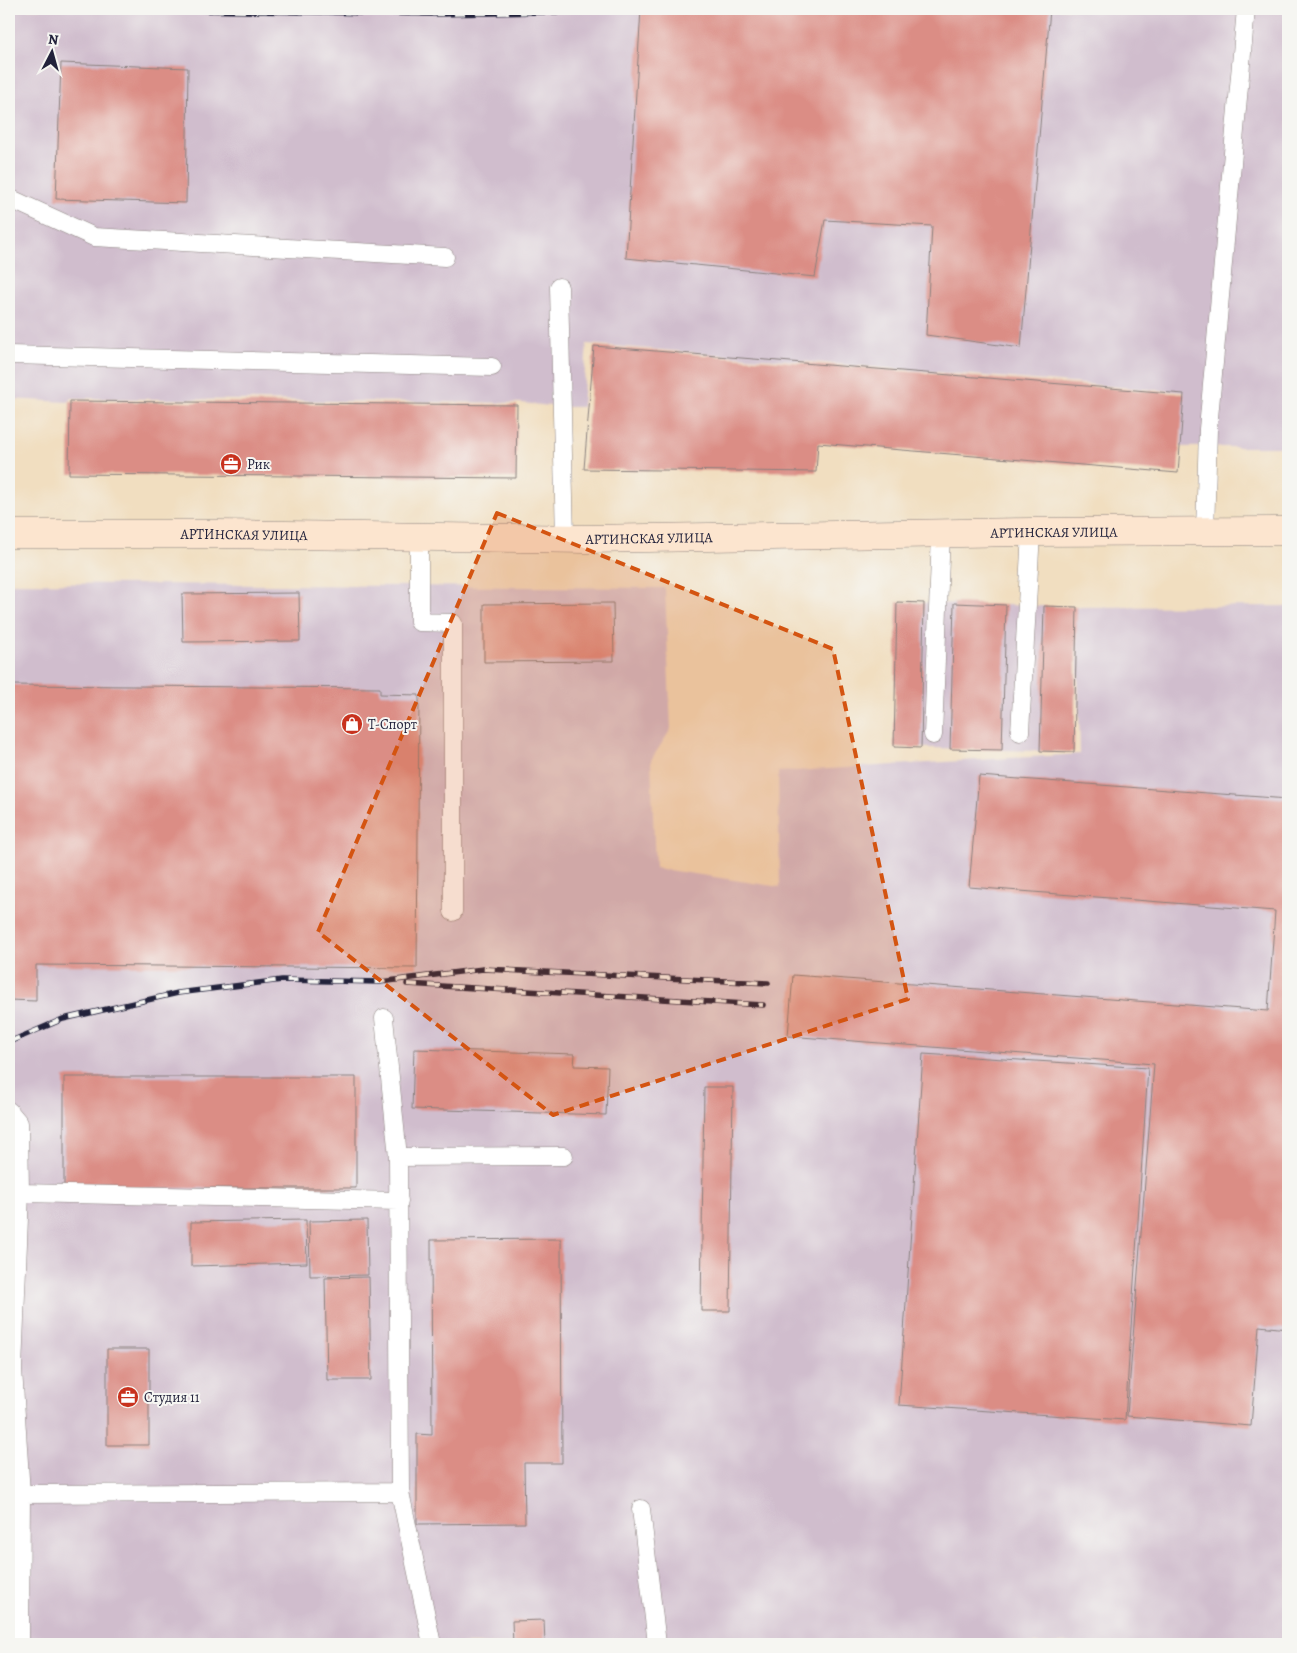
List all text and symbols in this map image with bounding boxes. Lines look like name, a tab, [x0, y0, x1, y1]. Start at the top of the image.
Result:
north arrow	[28, 28, 78, 78]
text: N	[47, 30, 59, 50]
office icon: Рик	[219, 452, 243, 476]
place label: Рик	[247, 455, 270, 474]
street label: АРТИНСКАЯ УЛИЦА	[989, 523, 1118, 543]
street label: АРТИНСКАЯ УЛИЦА	[179, 525, 308, 545]
street label: АРТИНСКАЯ УЛИЦА	[584, 528, 713, 549]
shop icon: Т-Спорт	[340, 712, 364, 736]
place label: Т-Спорт	[368, 715, 417, 734]
office icon: Студия 11	[116, 1385, 140, 1409]
place label: Студия 11	[144, 1388, 200, 1407]

